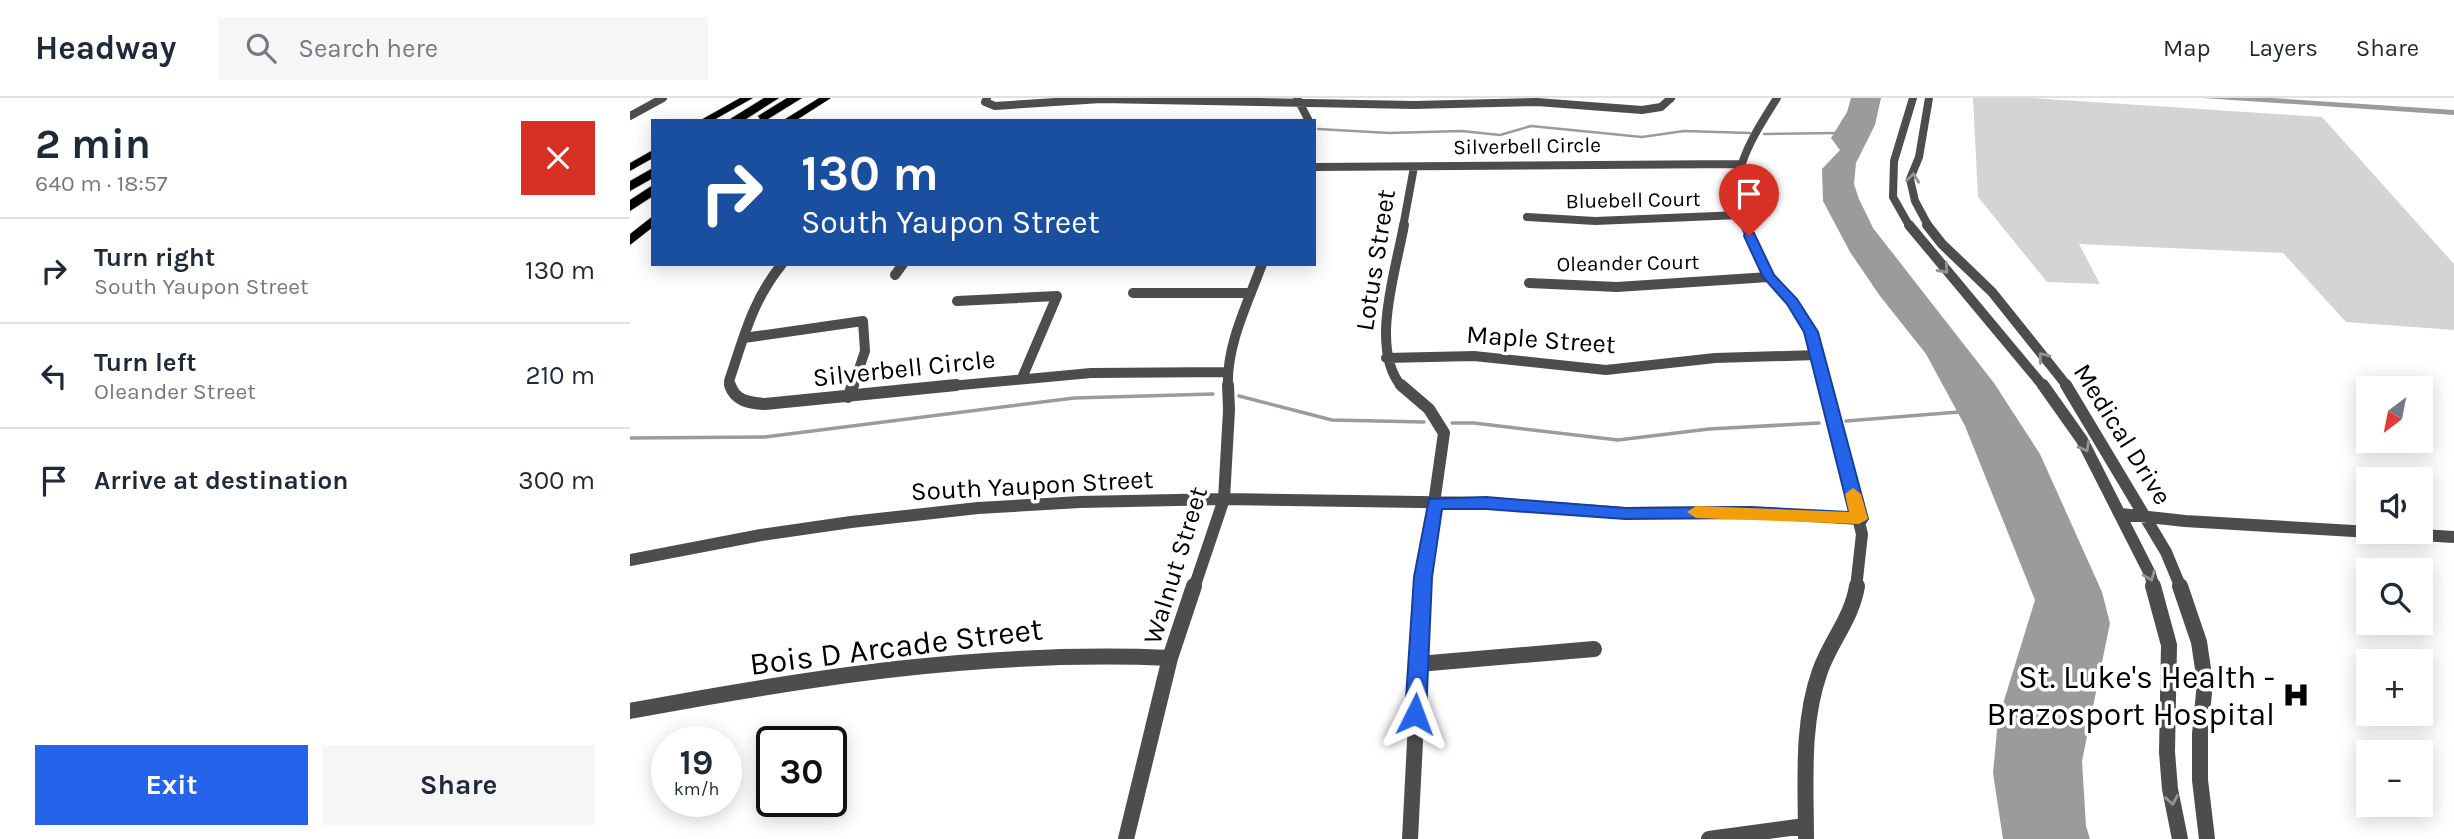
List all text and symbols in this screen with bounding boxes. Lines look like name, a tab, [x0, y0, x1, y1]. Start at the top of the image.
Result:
search box	[218, 17, 708, 80]
text: Headway	[35, 29, 176, 67]
icon: search	[242, 29, 280, 67]
text: Search here	[298, 33, 438, 64]
text: Map	[2163, 34, 2211, 62]
text: Layers	[2249, 34, 2318, 62]
text: Share	[2356, 34, 2419, 62]
text: 2 min	[35, 119, 151, 169]
button: close	[521, 121, 595, 195]
street label: Silverbell Circle	[1453, 133, 1601, 159]
text: 130 m	[801, 145, 939, 202]
icon: right	[686, 147, 777, 238]
pin	[1719, 164, 1779, 236]
text: 640 m · 18:57	[35, 170, 168, 197]
one-way arrow	[1906, 172, 1921, 184]
icon: arrive	[1730, 175, 1768, 213]
street label: Lotus Street	[1349, 187, 1402, 333]
street label: Bluebell Court	[1565, 187, 1701, 213]
text: South Yaupon Street	[801, 204, 1100, 241]
text: Turn right	[94, 242, 215, 273]
street label: Oleander Court	[1556, 250, 1700, 276]
icon: right	[35, 252, 73, 290]
text: 130 m	[525, 255, 595, 286]
one-way arrow	[1935, 261, 1948, 274]
text: South Yaupon Street	[94, 273, 309, 300]
street label: Maple Street	[1465, 319, 1617, 360]
street label: Silverbell Circle	[811, 344, 997, 393]
text: Turn left	[94, 347, 196, 378]
one-way arrow	[2039, 353, 2052, 365]
icon: left	[35, 357, 73, 395]
street label: Medical Drive	[2067, 358, 2178, 511]
text: 210 m	[525, 360, 595, 391]
north arrow	[2356, 376, 2432, 453]
map controls	[2356, 376, 2433, 817]
text: Oleander Street	[94, 378, 256, 405]
one-way arrow	[2077, 439, 2090, 452]
icon: arrive	[35, 462, 73, 500]
street label: South Yaupon Street	[910, 464, 1154, 507]
text: Arrive at destination	[94, 465, 348, 496]
text: 300 m	[518, 465, 595, 496]
button: sound	[2356, 467, 2433, 544]
street label: Walnut Street	[1137, 483, 1214, 648]
button: search	[2356, 558, 2433, 635]
one-way arrow	[2141, 569, 2155, 581]
street label: Bois D Arcade Street	[747, 610, 1045, 683]
button: +	[2356, 649, 2433, 726]
place label: St. Luke's Health - Brazosport Hospital	[1987, 659, 2275, 733]
position arrow	[1378, 677, 1452, 751]
hospital icon: St. Luke's Health - Brazosport Hospital	[2281, 680, 2311, 710]
speed limit sign: 30	[756, 726, 847, 817]
button: −	[2356, 740, 2433, 817]
text: 19	[680, 742, 713, 783]
button: Exit	[35, 745, 308, 825]
button: Share	[322, 745, 595, 825]
text: km/h	[674, 778, 719, 800]
one-way arrow	[2164, 794, 2179, 806]

